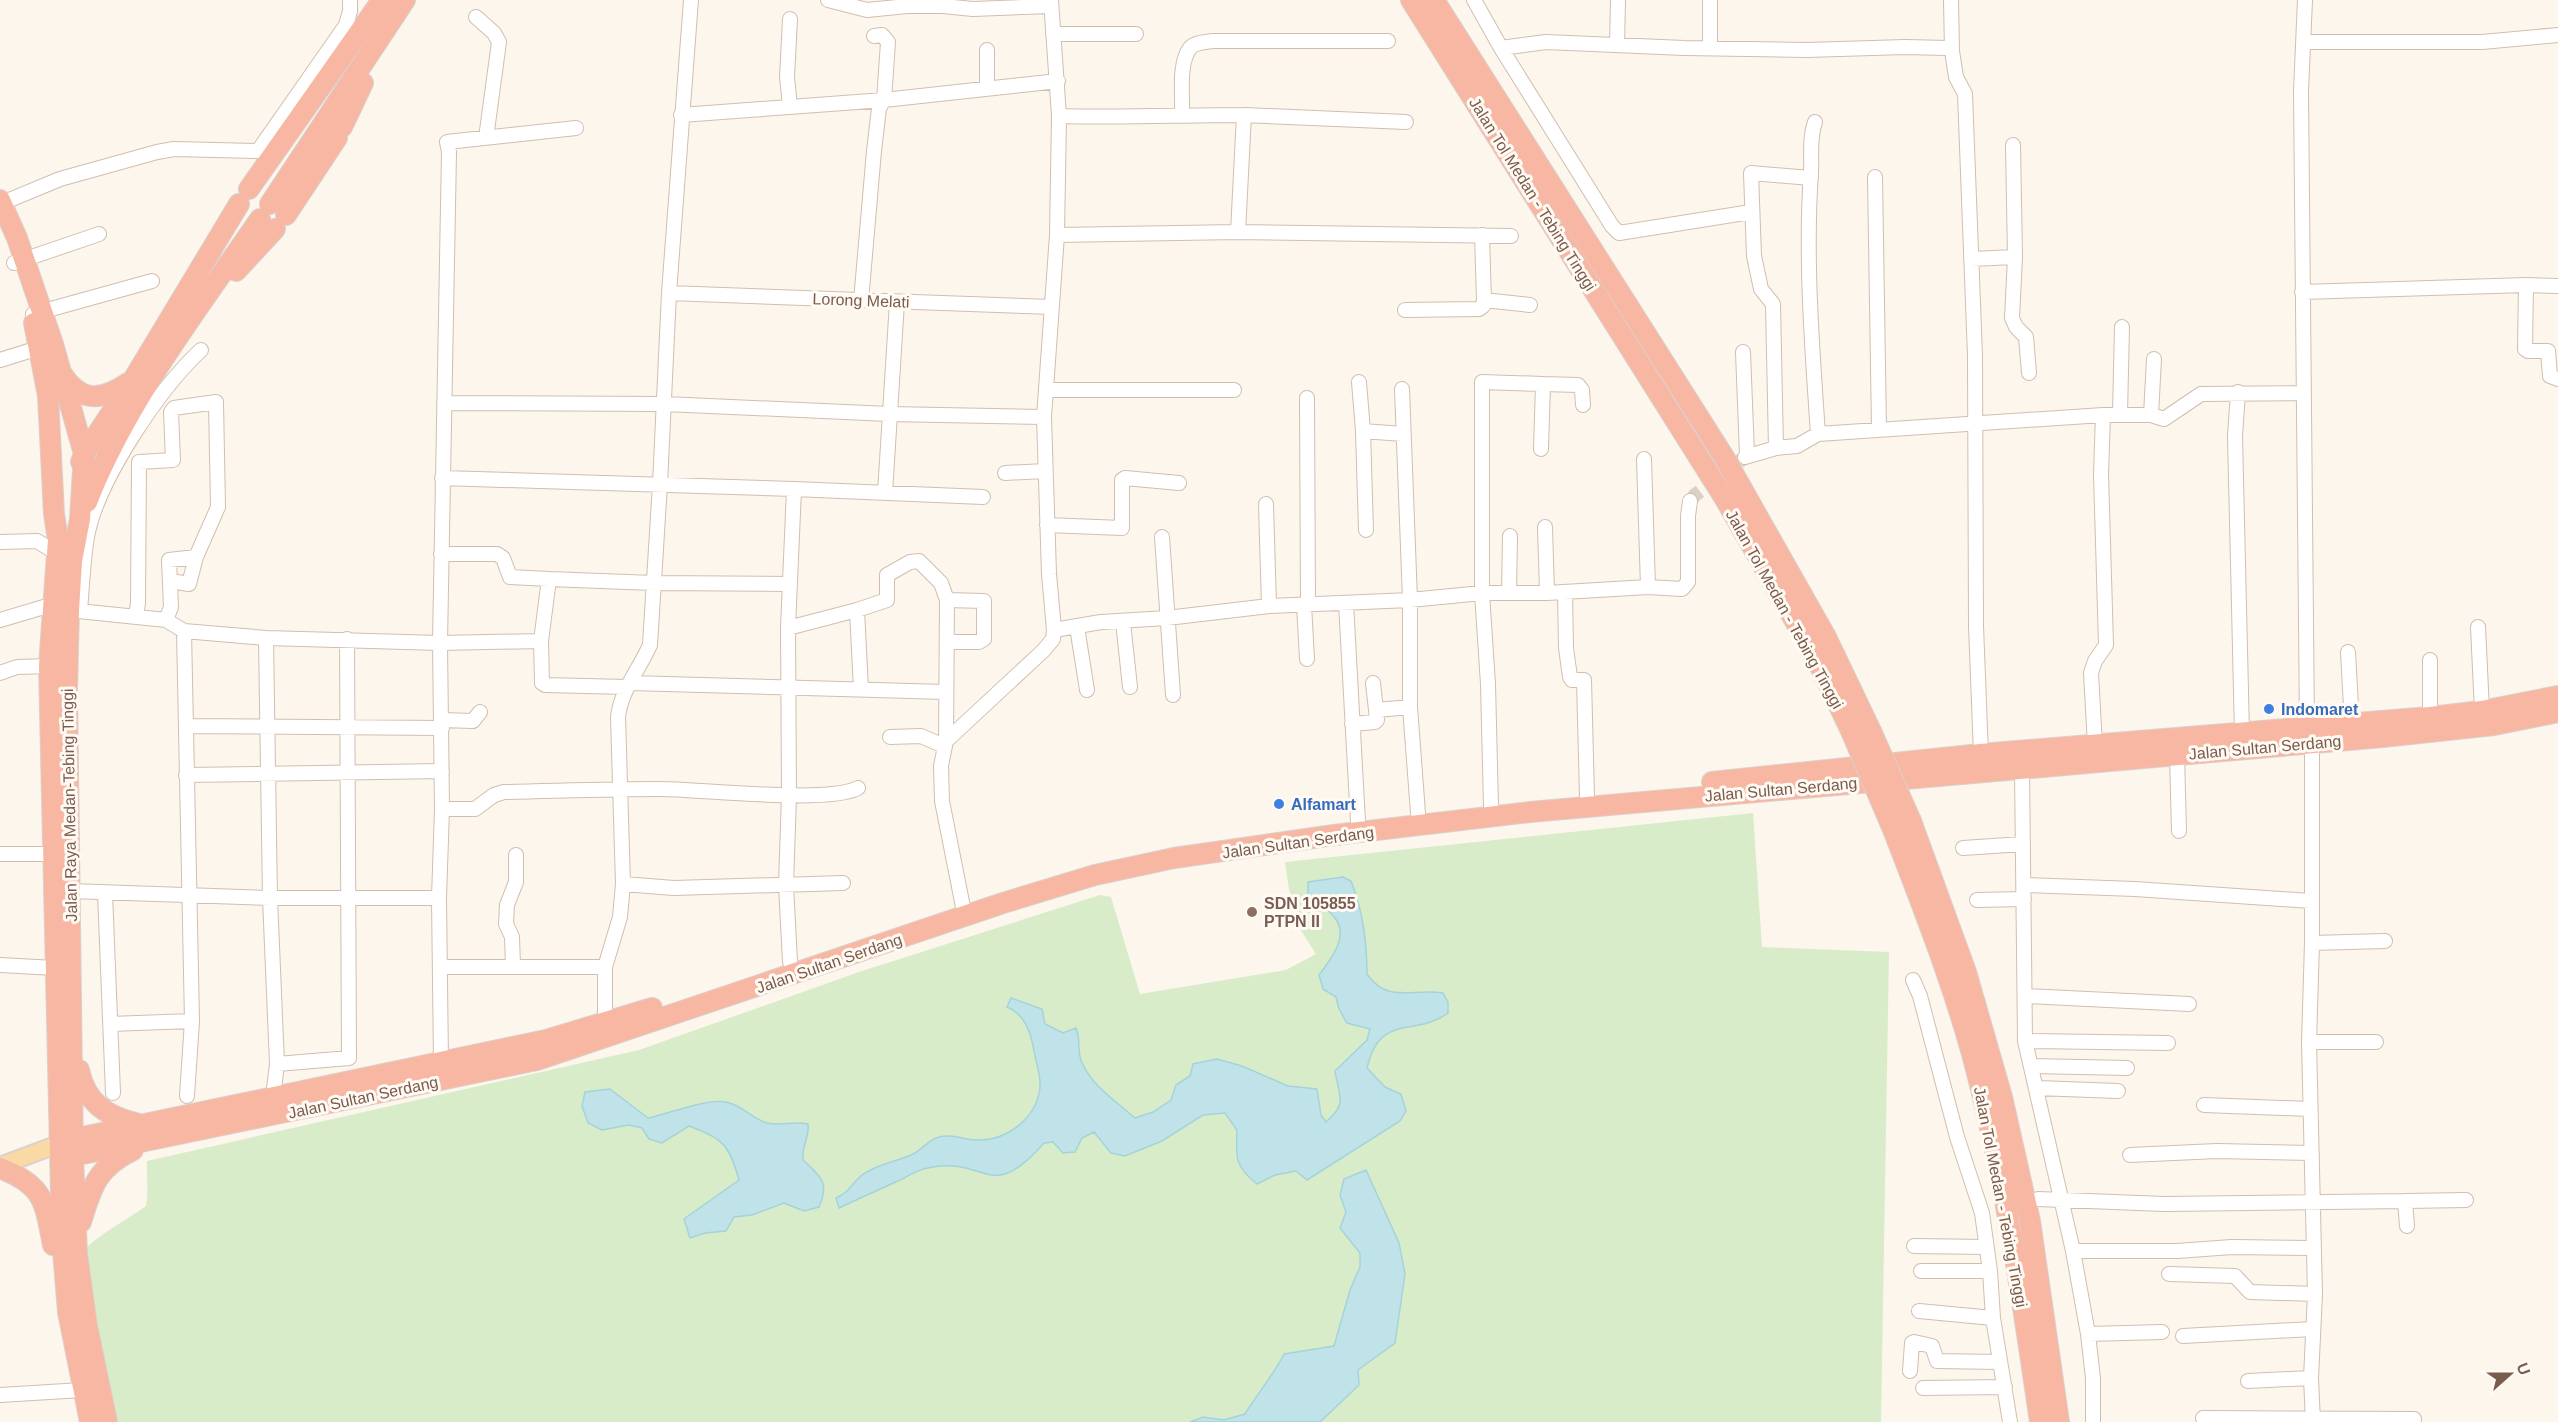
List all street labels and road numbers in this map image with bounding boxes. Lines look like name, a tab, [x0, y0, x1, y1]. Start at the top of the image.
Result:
street label: Jalan Tol Medan - Tebing Tinggi	[1466, 95, 1599, 294]
street label: Lorong Melati	[812, 290, 910, 311]
street label: Jalan Tol Medan - Tebing Tinggi	[1723, 507, 1846, 712]
street label: Jalan Raya Medan-Tebing Tinggi	[59, 688, 80, 922]
street label: Jalan Sultan Serdang	[2188, 732, 2342, 763]
street label: Jalan Sultan Serdang	[1704, 774, 1858, 805]
street label: Jalan Sultan Serdang	[1221, 823, 1375, 862]
street label: Jalan Sultan Serdang	[754, 931, 904, 996]
street label: Jalan Sultan Serdang	[287, 1073, 440, 1122]
street label: Jalan Tol Medan - Tebing Tinggi	[1971, 1085, 2030, 1309]

